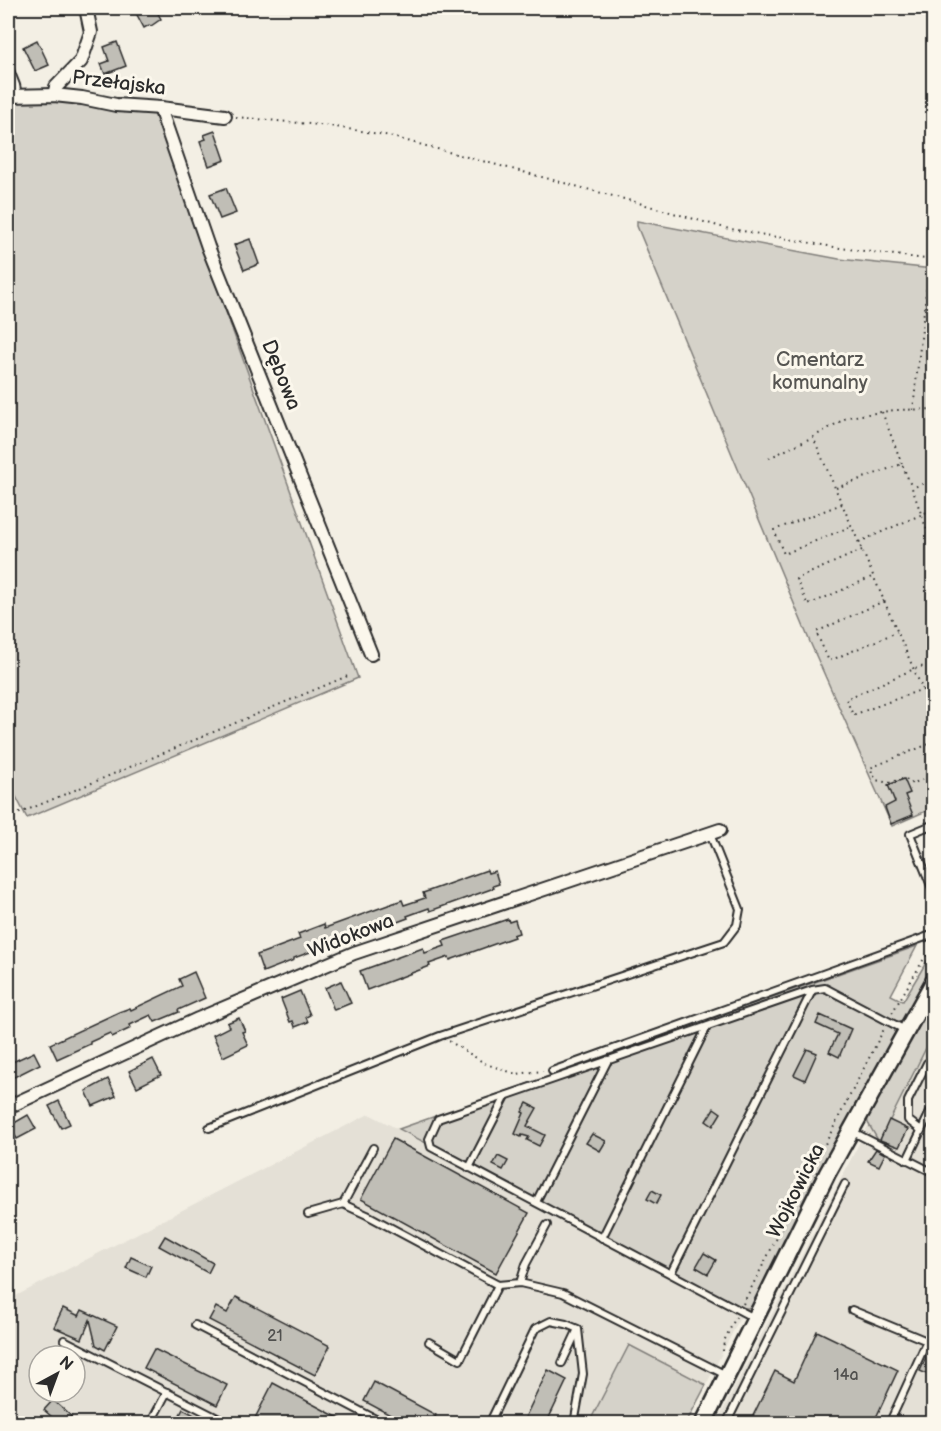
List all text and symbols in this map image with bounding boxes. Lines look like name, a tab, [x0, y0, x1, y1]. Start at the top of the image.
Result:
street label: Przełajska	[71, 65, 167, 101]
street label: Dębowa	[256, 337, 306, 413]
park label: Cmentarz komunalny	[772, 348, 868, 395]
street label: Widokowa	[305, 909, 397, 963]
street label: Wojkowicka	[762, 1140, 830, 1242]
house number: 21	[267, 1327, 283, 1346]
north arrow	[27, 1344, 87, 1404]
text: N	[55, 1353, 77, 1375]
house number: 14a	[833, 1366, 859, 1385]

